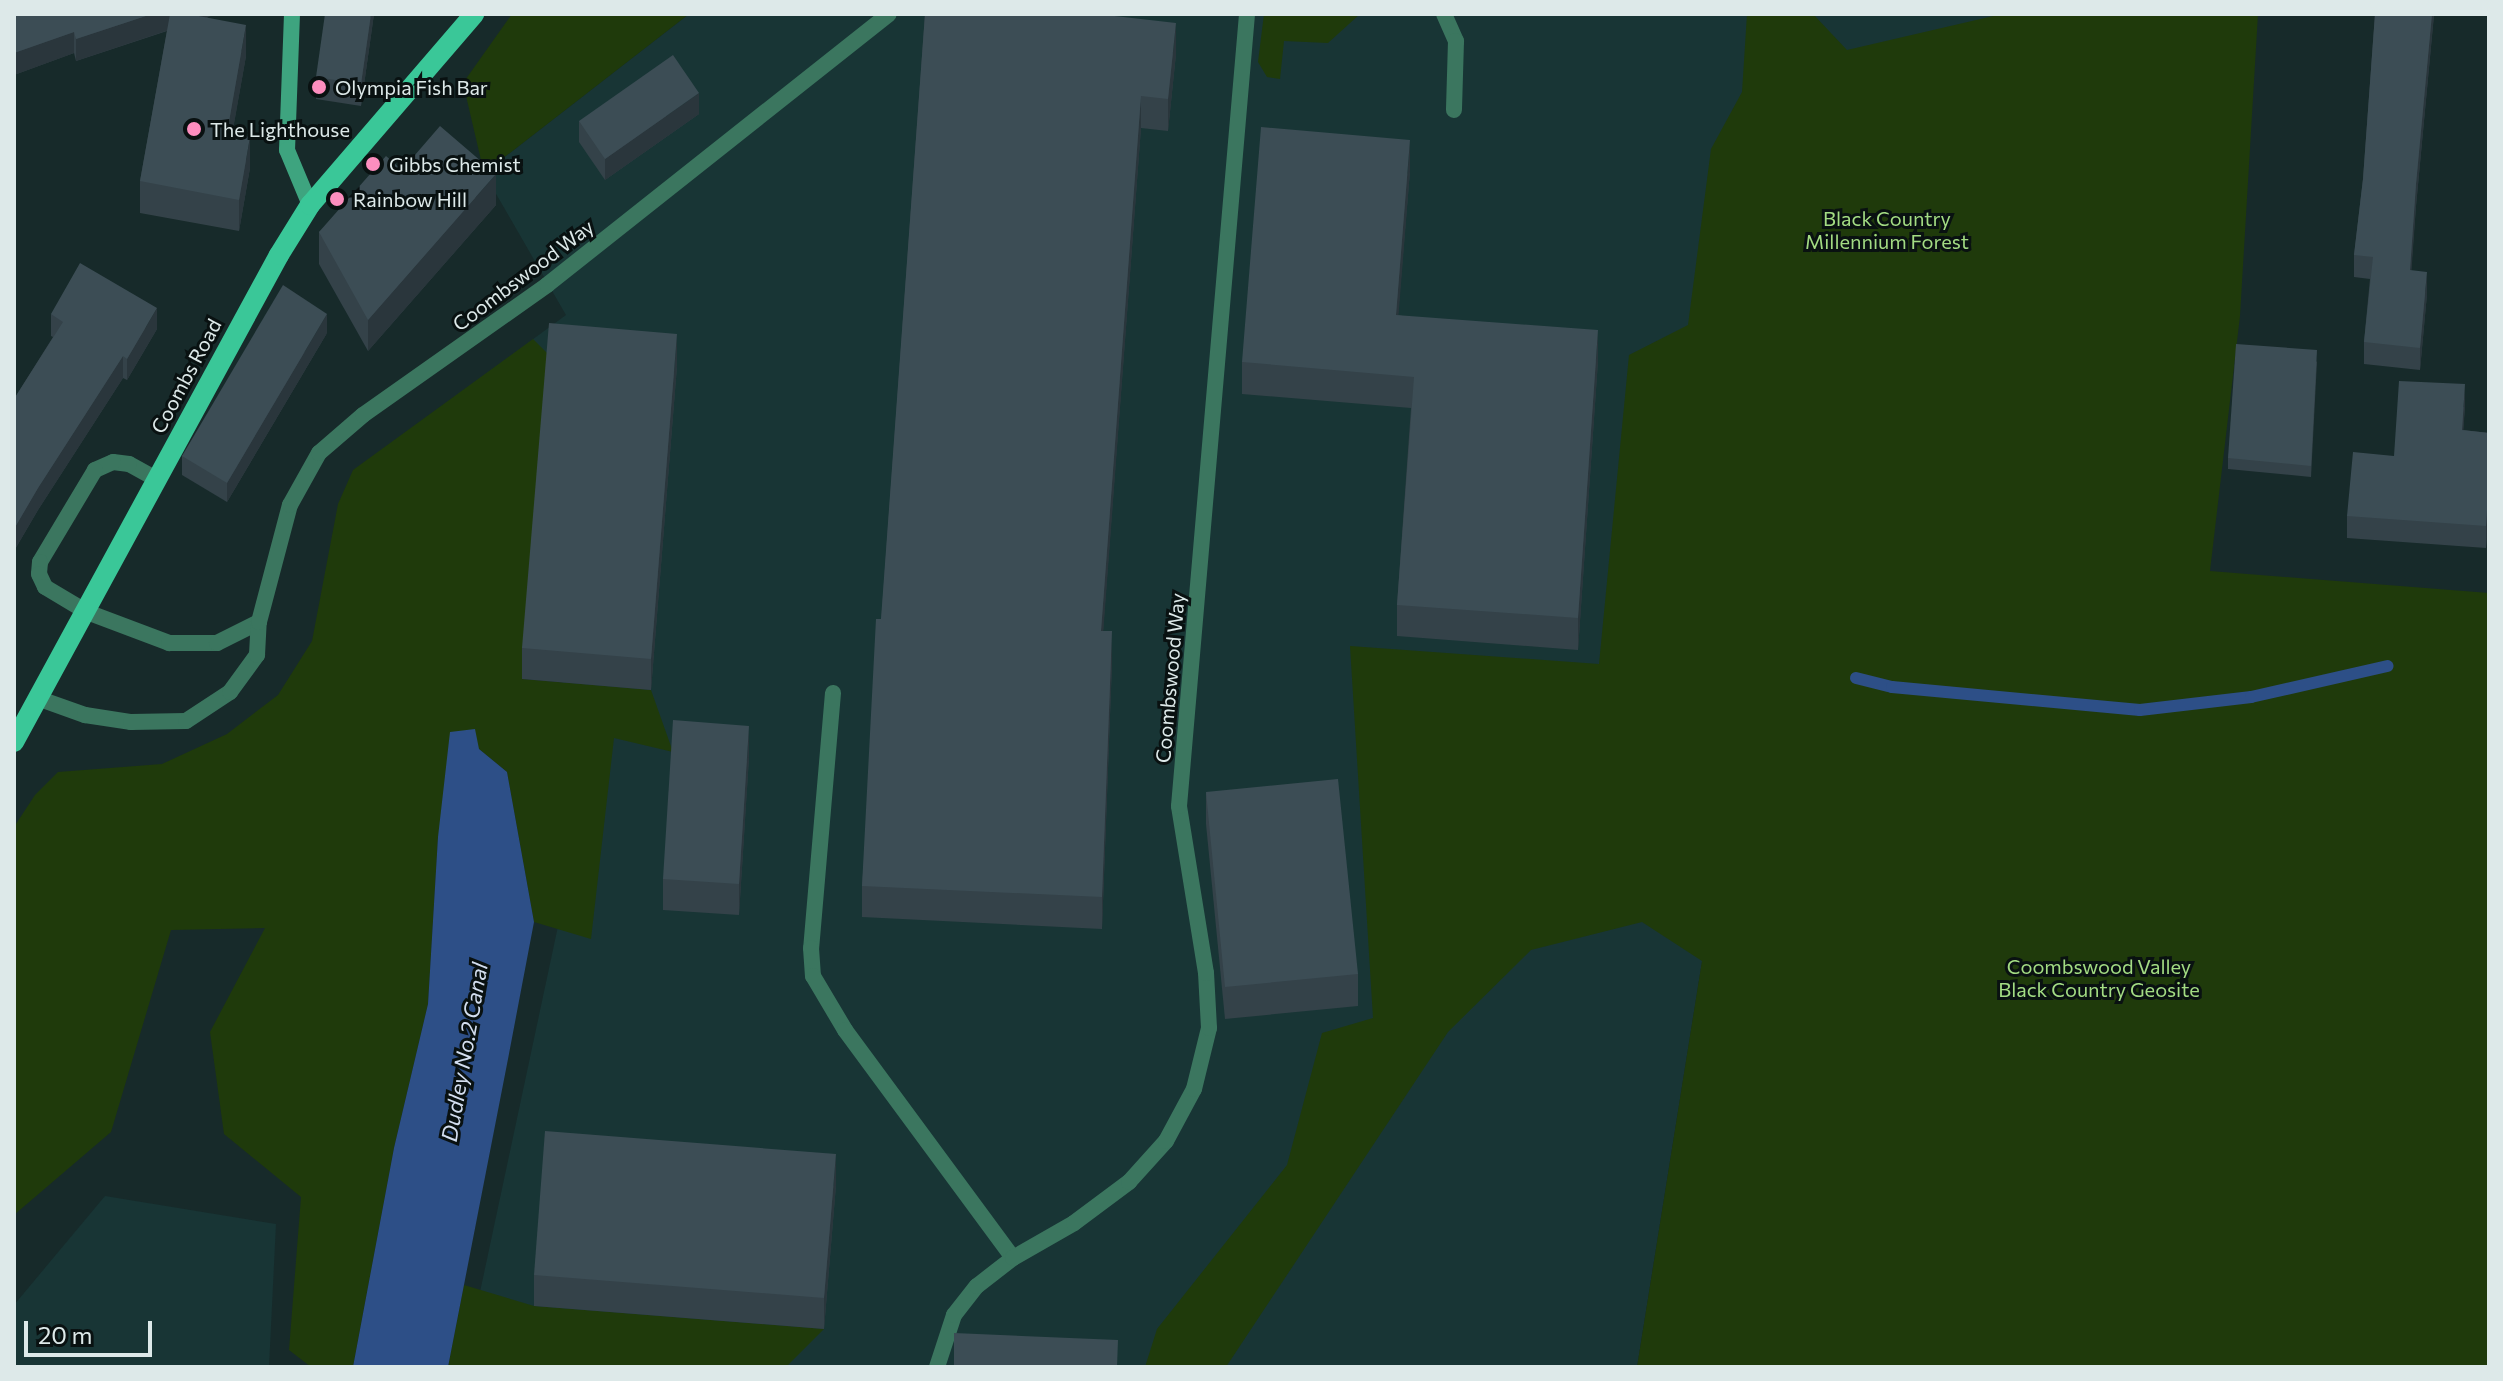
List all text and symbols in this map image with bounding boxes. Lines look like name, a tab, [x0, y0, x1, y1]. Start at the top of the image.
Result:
place label: Olympia Fish Bar	[335, 75, 488, 99]
marker: Olympia Fish Bar	[310, 78, 328, 96]
place label: The Lighthouse	[210, 117, 350, 141]
marker: The Lighthouse	[185, 120, 203, 138]
place label: Gibbs Chemist	[389, 152, 521, 176]
marker: Gibbs Chemist	[364, 155, 382, 173]
place label: Rainbow Hill	[353, 187, 467, 211]
marker: Rainbow Hill	[328, 190, 346, 208]
park label: Black Country Millennium Forest	[1805, 207, 1969, 254]
street label: Coombswood Way	[448, 214, 598, 336]
street label: Coombs Road	[146, 315, 226, 437]
street label: Coombswood Way	[1151, 592, 1189, 764]
park label: Coombswood Valley Black Country Geosite	[1998, 954, 2200, 1001]
water label: Dudley No.2 Canal	[435, 961, 493, 1143]
scale bar	[28, 1305, 156, 1355]
text: 20 m	[38, 1320, 92, 1349]

